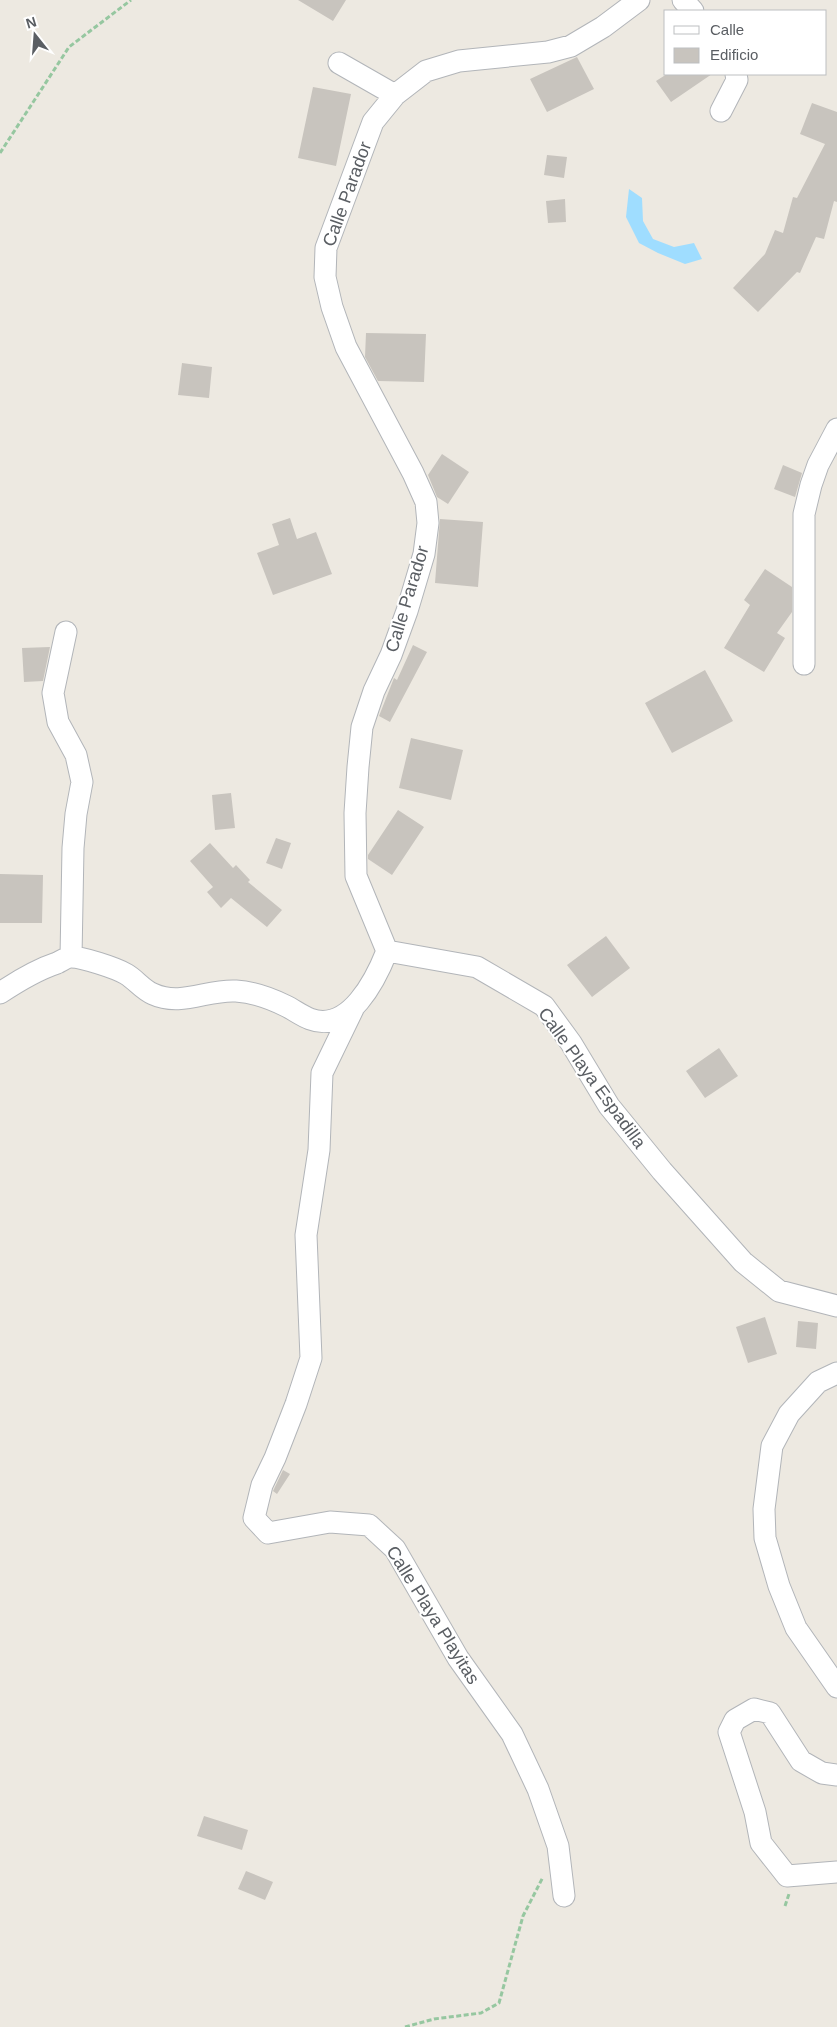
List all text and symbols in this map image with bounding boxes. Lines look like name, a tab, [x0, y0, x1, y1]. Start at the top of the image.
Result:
north arrow	[10, 10, 60, 60]
legend	[664, 10, 827, 75]
text: N	[24, 13, 38, 32]
text: Calle	[710, 21, 744, 38]
text: Edificio	[710, 46, 758, 63]
street label: Calle Parador	[319, 139, 375, 249]
street label: Calle Parador	[381, 543, 433, 655]
street label: Calle Playa Espadilla	[534, 1004, 650, 1153]
street label: Calle Playa Playitas	[382, 1542, 484, 1688]

